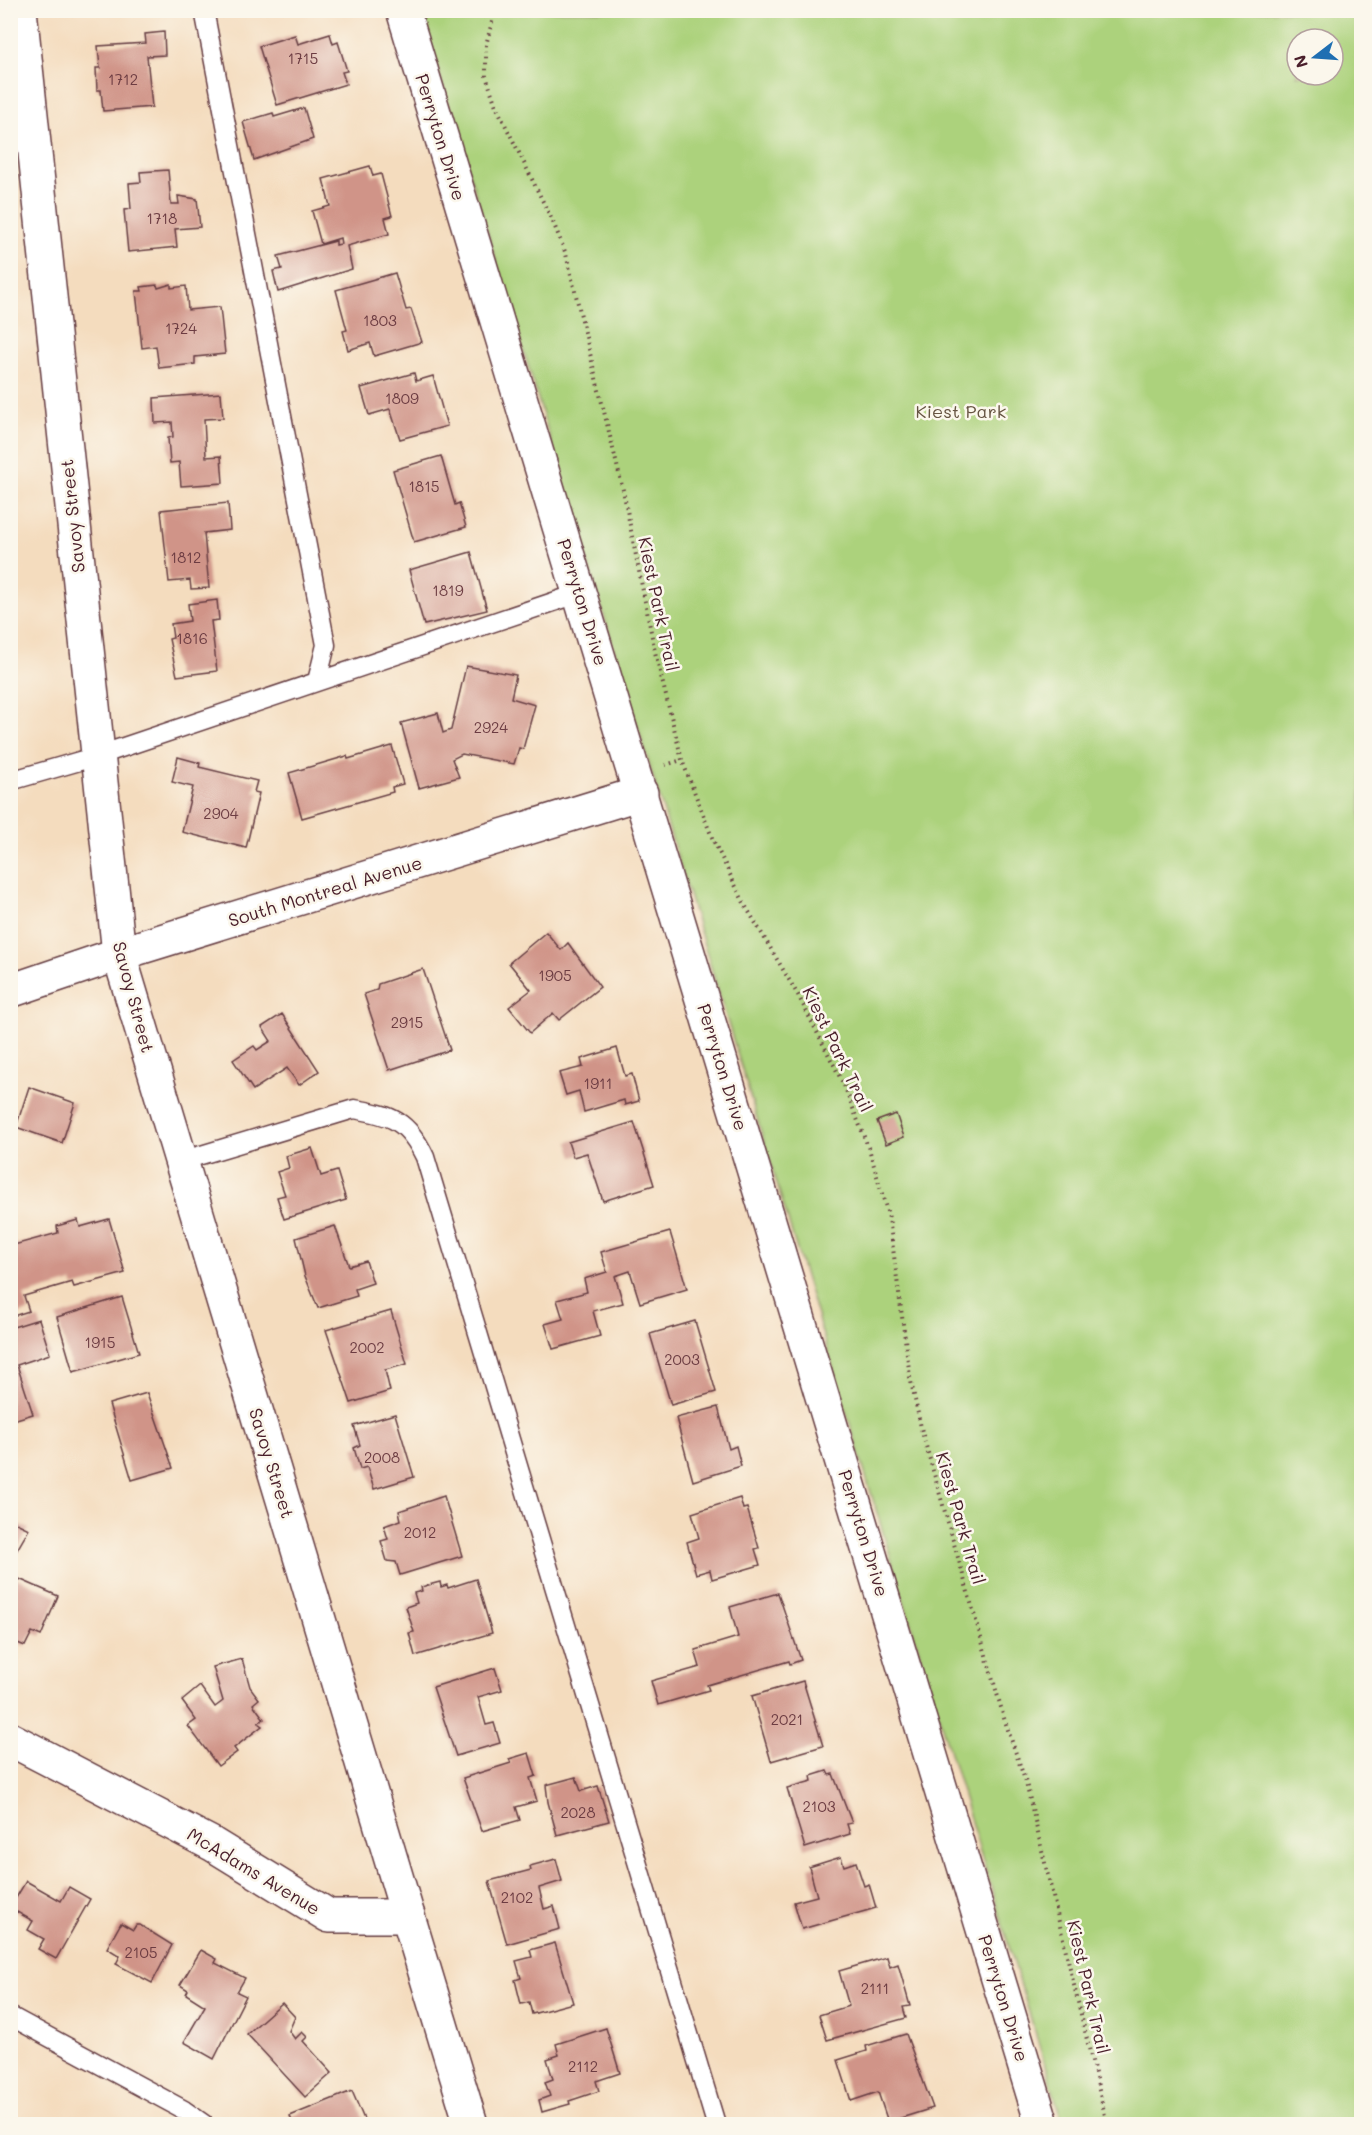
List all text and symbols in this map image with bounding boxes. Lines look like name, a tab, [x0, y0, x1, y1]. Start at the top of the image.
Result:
north arrow	[1285, 27, 1345, 87]
house number: 1715	[288, 48, 318, 68]
text: N	[1288, 53, 1312, 70]
house number: 1712	[108, 69, 138, 89]
street label: Perryton Drive	[410, 71, 472, 203]
house number: 1718	[147, 208, 177, 228]
house number: 1803	[363, 310, 397, 330]
house number: 1724	[165, 318, 197, 338]
house number: 1809	[385, 388, 419, 408]
park label: Kiest Park	[916, 399, 1006, 423]
street label: Savoy Street	[54, 458, 90, 574]
house number: 1815	[408, 476, 440, 496]
street label: Kiest Park Trail	[633, 535, 685, 673]
street label: Perryton Drive	[552, 536, 614, 668]
house number: 1812	[171, 547, 201, 567]
house number: 1819	[432, 580, 464, 600]
house number: 1816	[176, 628, 208, 648]
house number: 2924	[474, 717, 508, 737]
house number: 2904	[203, 803, 239, 823]
street label: South Montreal Avenue	[225, 850, 425, 932]
street label: Savoy Street	[108, 939, 160, 1055]
house number: 1905	[538, 965, 572, 985]
street label: Kiest Park Trail	[797, 982, 879, 1116]
street label: Perryton Drive	[692, 1001, 754, 1133]
house number: 2915	[391, 1012, 423, 1032]
house number: 1911	[584, 1073, 612, 1093]
house number: 1915	[84, 1332, 116, 1352]
house number: 2002	[349, 1337, 385, 1357]
house number: 2003	[664, 1349, 700, 1369]
street label: Savoy Street	[244, 1405, 300, 1521]
house number: 2008	[364, 1447, 400, 1467]
street label: Kiest Park Trail	[931, 1449, 991, 1587]
street label: Perryton Drive	[833, 1467, 895, 1599]
house number: 2012	[404, 1522, 436, 1542]
house number: 2021	[771, 1709, 803, 1729]
house number: 2103	[802, 1796, 836, 1816]
house number: 2028	[560, 1802, 596, 1822]
street label: McAdams Avenue	[183, 1822, 325, 1920]
house number: 2102	[501, 1887, 533, 1907]
street label: Kiest Park Trail	[1062, 1918, 1116, 2056]
street label: Perryton Drive	[973, 1932, 1035, 2064]
house number: 2105	[124, 1942, 158, 1962]
house number: 2111	[861, 1978, 889, 1998]
house number: 2112	[568, 2056, 598, 2076]

